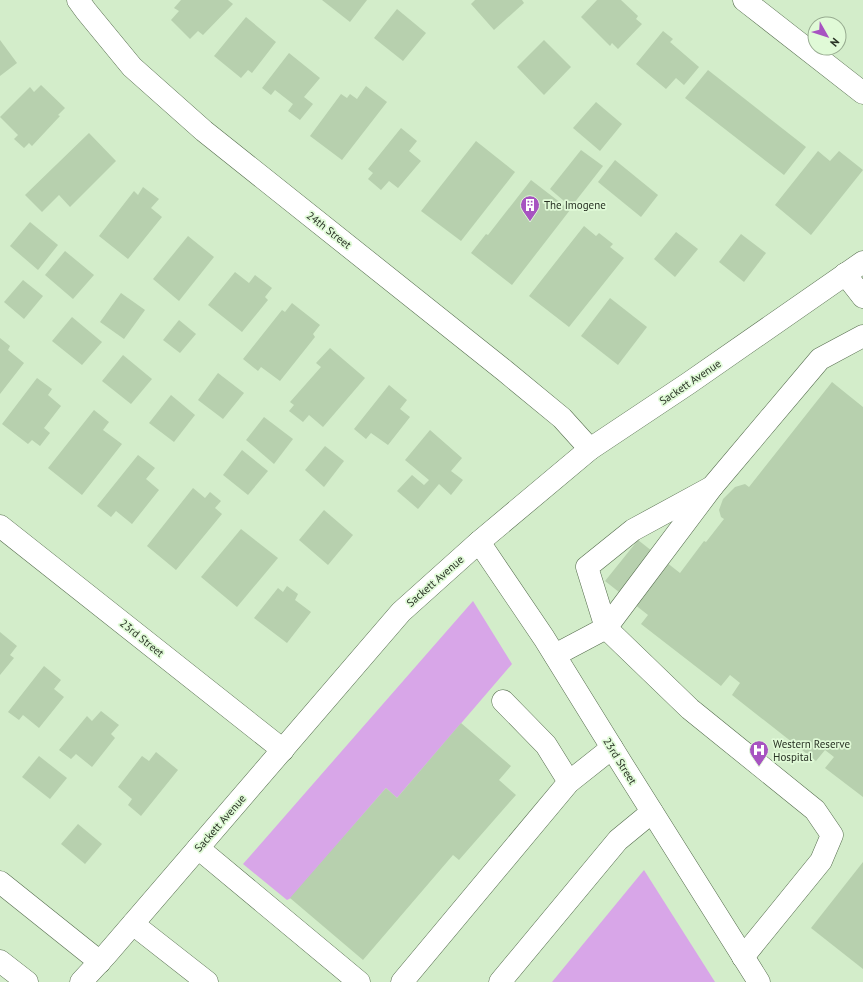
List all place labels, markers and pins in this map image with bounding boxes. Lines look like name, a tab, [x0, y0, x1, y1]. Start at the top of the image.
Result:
building icon: The Imogene	[519, 194, 541, 222]
place label: The Imogene	[544, 198, 606, 212]
place label: Western Reserve Hospital	[773, 737, 850, 764]
hospital icon: Western Reserve Hospital	[748, 739, 770, 767]

